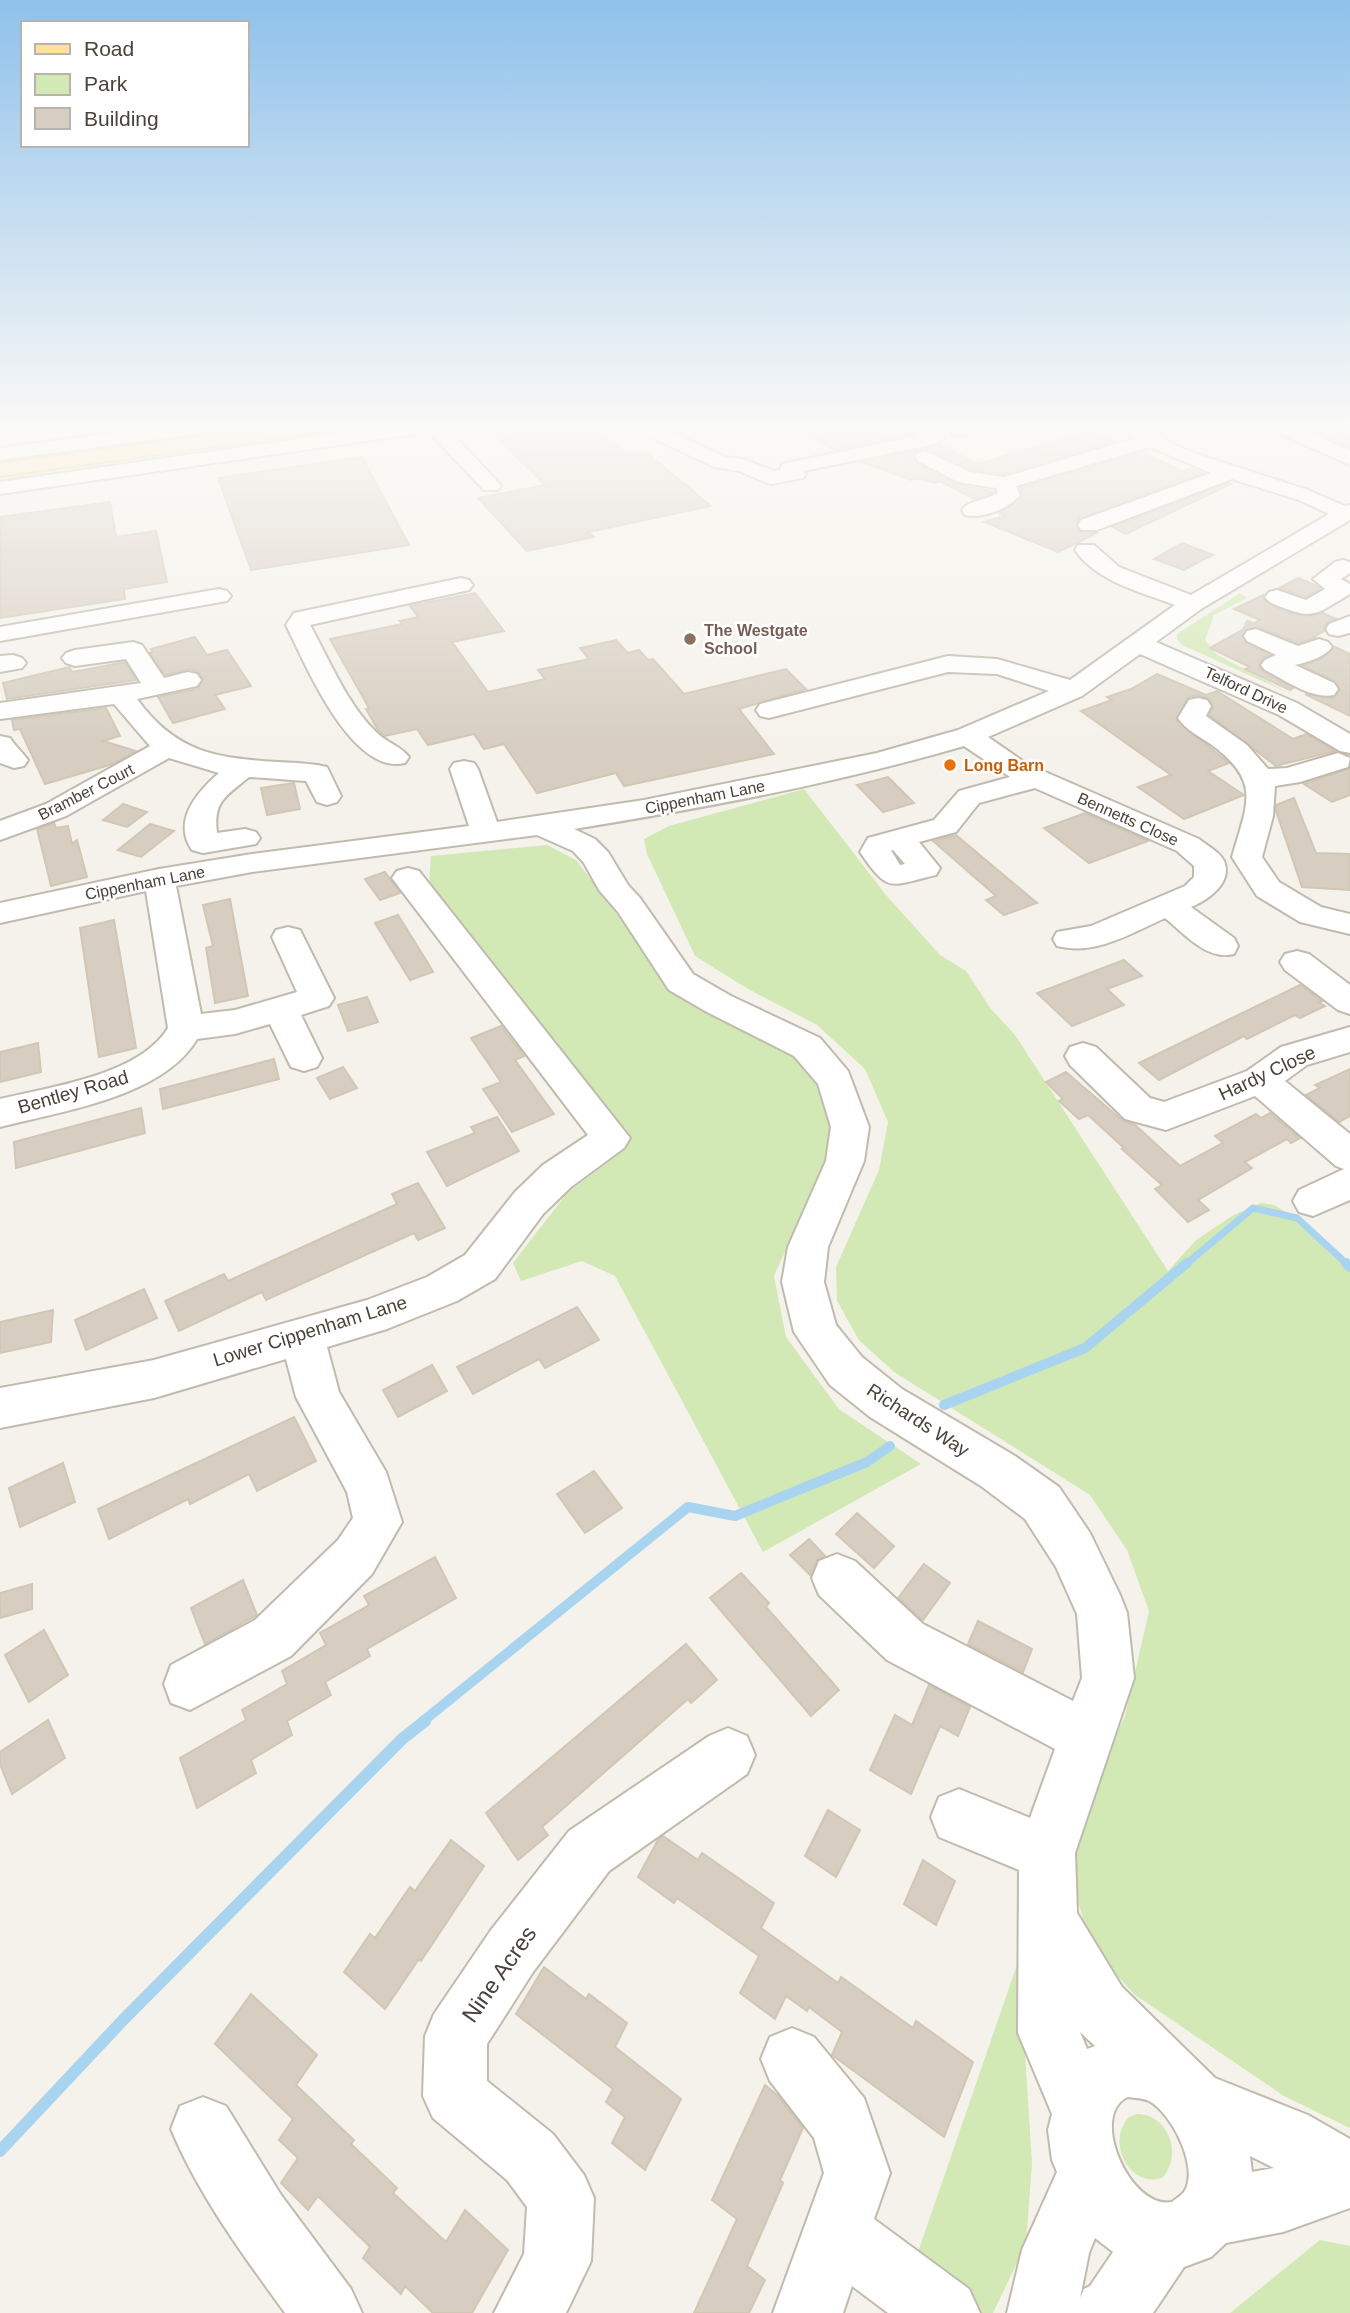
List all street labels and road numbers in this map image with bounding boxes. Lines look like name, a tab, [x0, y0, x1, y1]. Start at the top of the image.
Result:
street label: Telford Drive	[1202, 663, 1290, 717]
street label: Bramber Court	[35, 760, 137, 823]
street label: Cippenham Lane	[644, 777, 767, 817]
street label: Bennetts Close	[1075, 789, 1181, 849]
street label: Cippenham Lane	[84, 863, 207, 903]
street label: Hardy Close	[1215, 1041, 1319, 1105]
street label: Bentley Road	[15, 1066, 131, 1118]
street label: Lower Cippenham Lane	[210, 1291, 410, 1371]
street label: Richards Way	[863, 1379, 973, 1461]
street label: Nine Acres	[456, 1921, 542, 2027]

